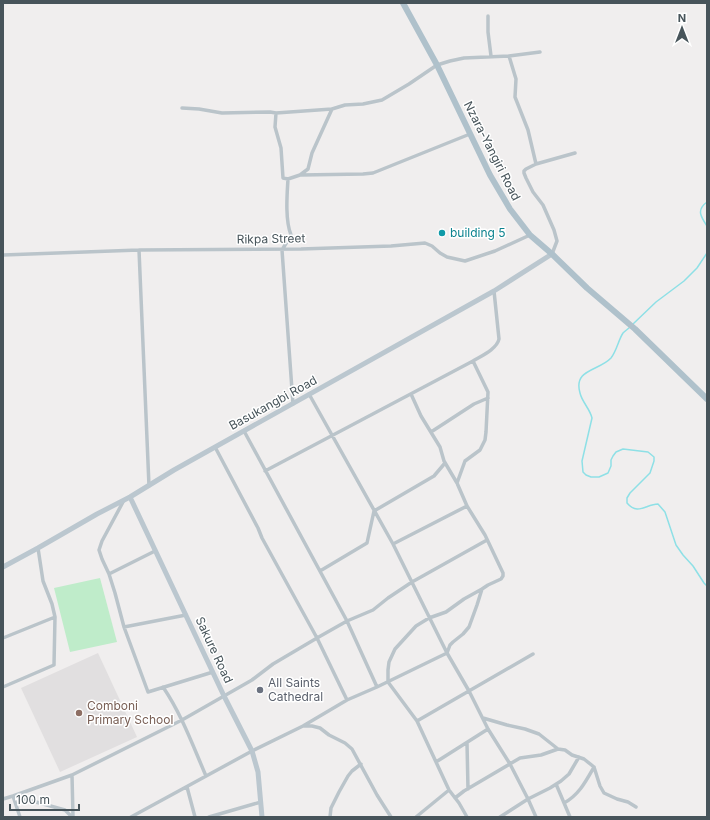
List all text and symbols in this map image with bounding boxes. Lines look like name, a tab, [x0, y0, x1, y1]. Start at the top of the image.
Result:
north arrow	[662, 8, 702, 48]
text: N	[678, 11, 686, 25]
street label: Nzara-Yangiri Road	[461, 99, 524, 203]
place label: building 5	[450, 225, 506, 240]
marker: building 5	[437, 228, 447, 238]
street label: Rikpa Street	[237, 230, 306, 247]
street label: Basukangbi Road	[226, 372, 319, 433]
street label: Sakure Road	[192, 614, 236, 685]
place label: All Saints Cathedral	[268, 675, 323, 704]
marker: All Saints Cathedral	[255, 685, 265, 695]
place label: Comboni Primary School	[87, 698, 173, 727]
marker: Comboni Primary School	[74, 708, 84, 718]
scale bar	[10, 786, 79, 812]
text: 100 m	[16, 792, 50, 807]

